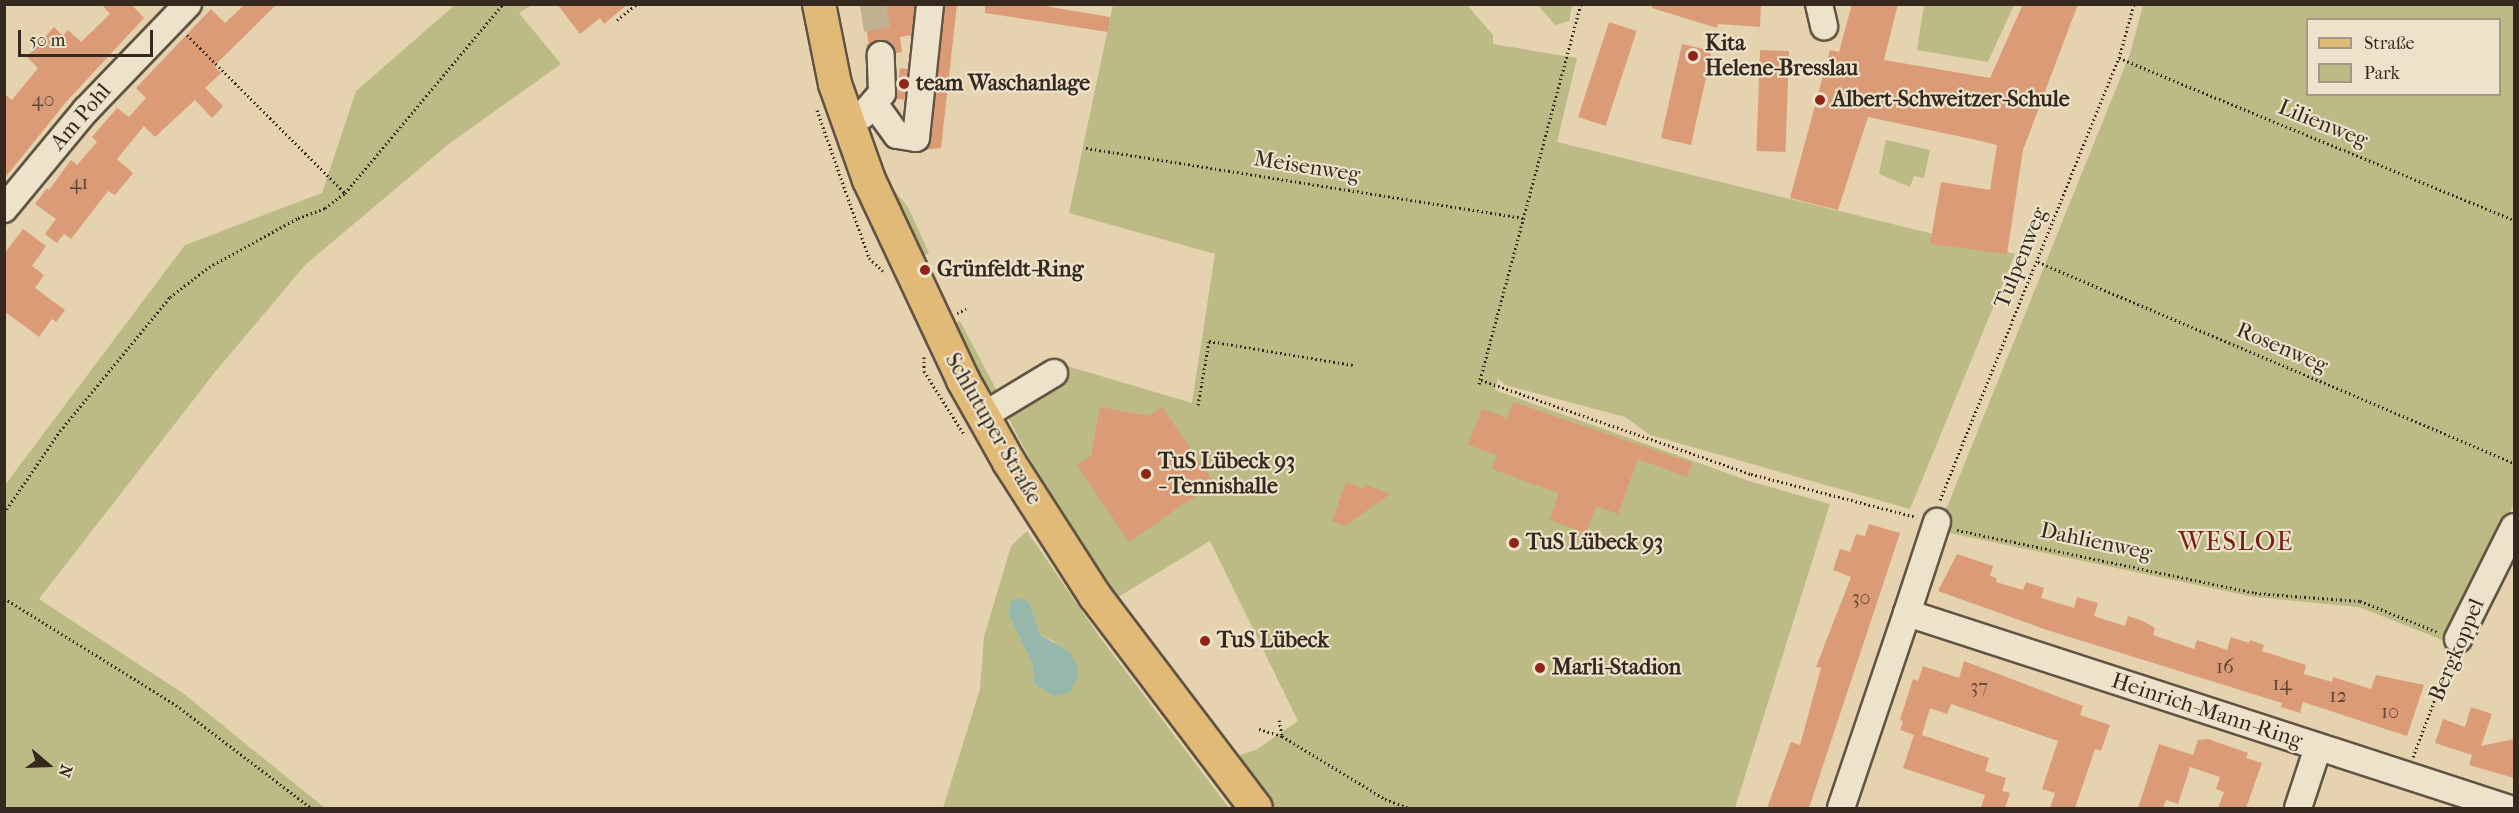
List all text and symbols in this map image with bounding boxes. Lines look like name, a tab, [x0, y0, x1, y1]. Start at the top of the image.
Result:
scale bar	[21, 18, 156, 56]
legend	[2306, 18, 2501, 96]
text: 50 m	[29, 30, 65, 51]
place label: Kita Helene-Bresslau	[1705, 30, 1858, 82]
text: Straße	[2364, 33, 2414, 54]
marker: Kita Helene-Bresslau	[1686, 49, 1700, 63]
text: Park	[2364, 63, 2400, 84]
place label: team Waschanlage	[916, 71, 1090, 97]
marker: team Waschanlage	[897, 77, 911, 91]
street label: Am Pohl	[45, 78, 117, 156]
house number: 40	[32, 87, 54, 111]
place label: Albert-Schweitzer-Schule	[1832, 87, 2070, 113]
marker: Albert-Schweitzer-Schule	[1813, 93, 1827, 107]
street label: Lilienweg	[2275, 94, 2371, 154]
street label: Meisenweg	[1252, 146, 1362, 188]
house number: 41	[70, 170, 88, 194]
street label: Tulpenweg	[1989, 204, 2053, 312]
place label: Grünfeldt-Ring	[937, 257, 1083, 283]
marker: Grünfeldt-Ring	[918, 263, 932, 277]
street label: Rosenweg	[2232, 317, 2332, 379]
street label: Schlutuper Straße	[939, 349, 1047, 509]
place label: TuS Lübeck 93 - Tennishalle	[1158, 448, 1295, 500]
marker: TuS Lübeck 93 - Tennishalle	[1139, 467, 1153, 481]
street label: Dahlienweg	[2038, 517, 2154, 567]
district label: WESLOE	[2178, 526, 2294, 558]
place label: TuS Lübeck 93	[1526, 530, 1663, 556]
marker: TuS Lübeck 93	[1507, 536, 1521, 550]
house number: 30	[1851, 585, 1871, 609]
street label: Bergkoppel	[2424, 595, 2490, 705]
place label: TuS Lübeck	[1217, 628, 1329, 654]
marker: TuS Lübeck	[1198, 634, 1212, 648]
house number: 16	[2216, 654, 2234, 678]
place label: Marli-Stadion	[1552, 655, 1681, 681]
marker: Marli-Stadion	[1533, 661, 1547, 675]
street label: Heinrich-Mann-Ring	[2108, 668, 2306, 754]
house number: 14	[2273, 671, 2291, 695]
house number: 37	[1970, 674, 1988, 698]
house number: 12	[2329, 683, 2347, 707]
house number: 10	[2381, 699, 2399, 723]
north arrow	[18, 735, 78, 795]
text: N	[55, 762, 76, 780]

